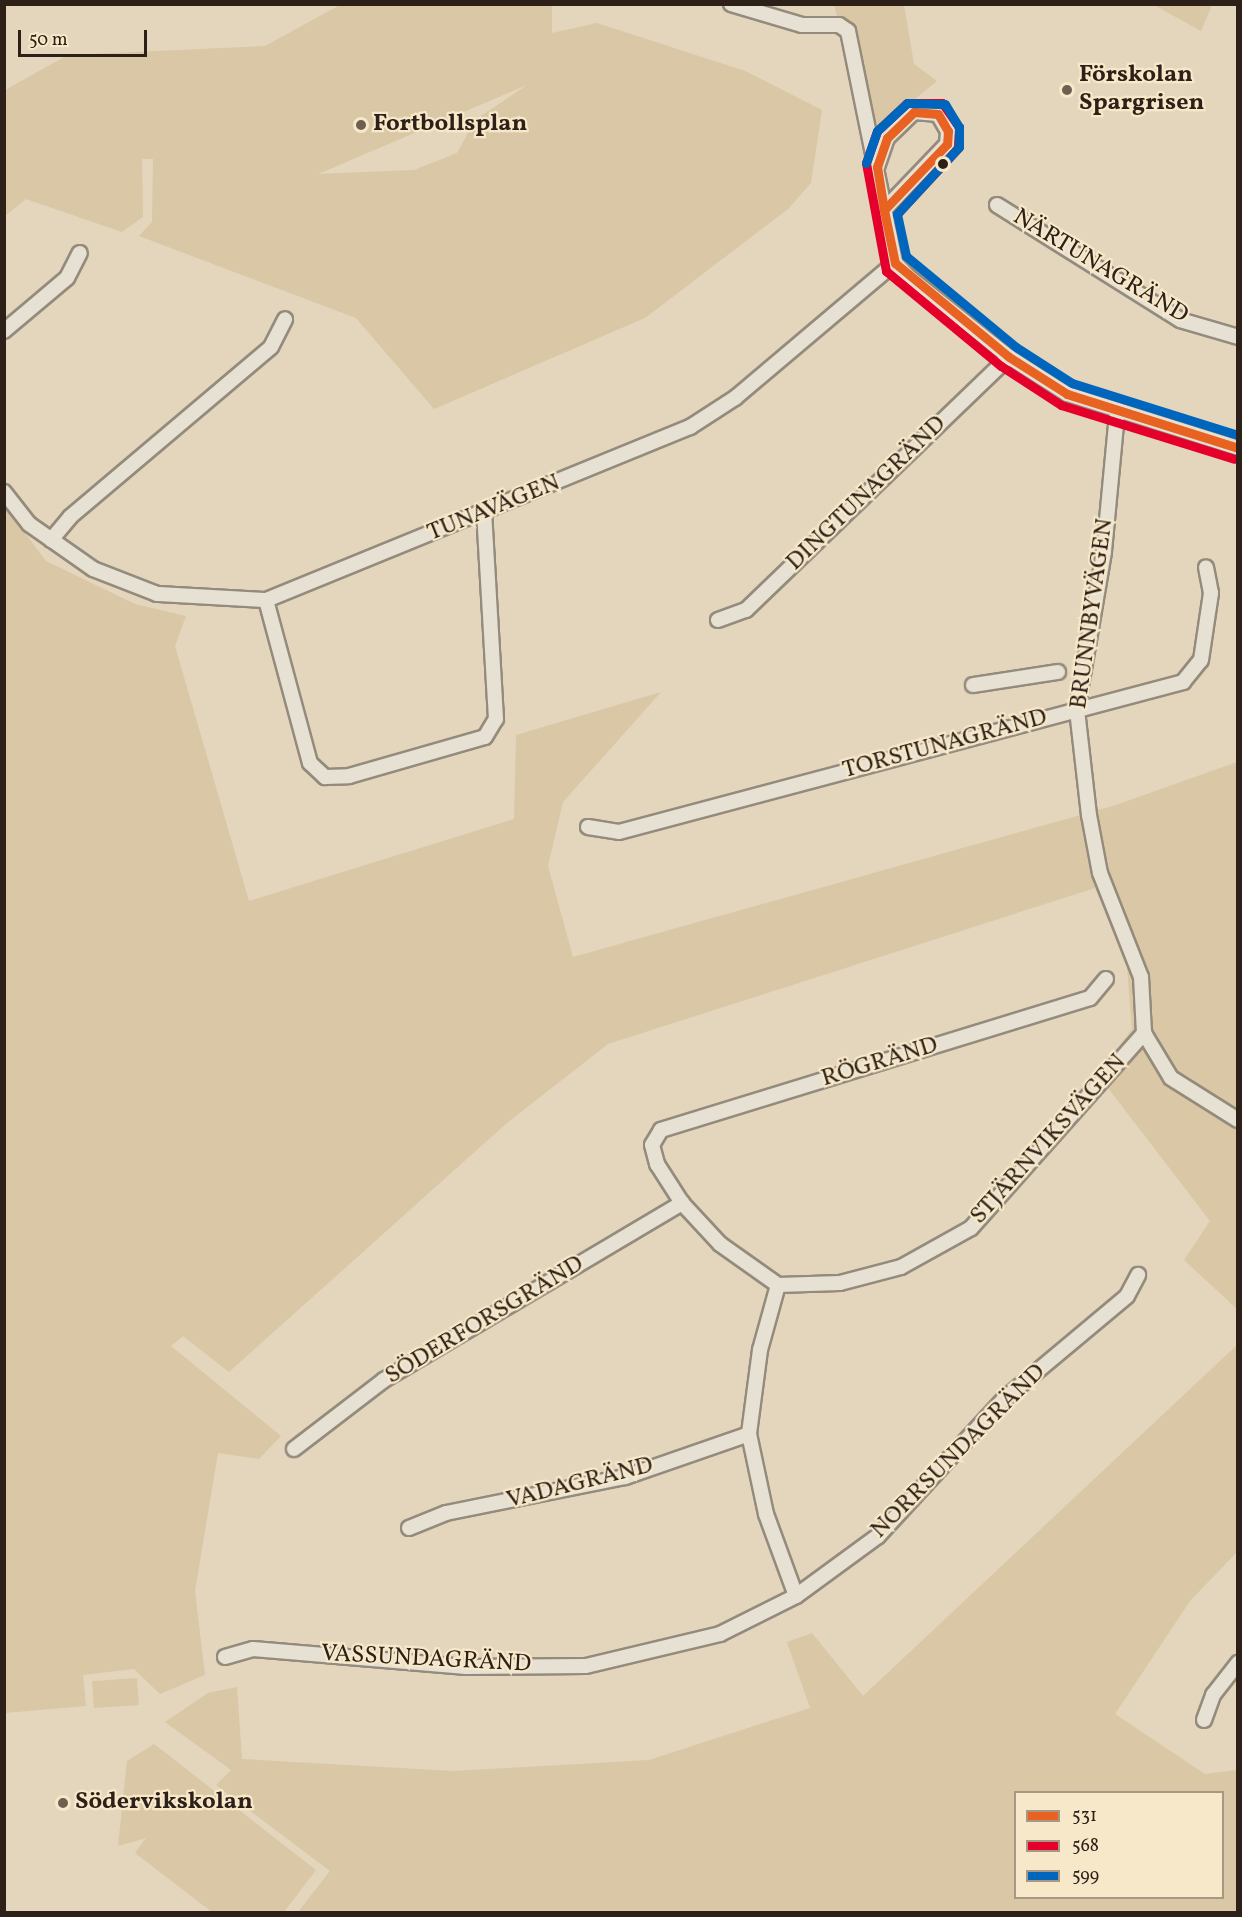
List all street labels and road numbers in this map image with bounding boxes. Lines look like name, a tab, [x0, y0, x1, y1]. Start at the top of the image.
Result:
street label: NÄRTUNAGRÄND	[1007, 203, 1193, 331]
street label: DINGTUNAGRÄND	[781, 411, 953, 577]
street label: TUNAVÄGEN	[424, 469, 564, 549]
street label: BRUNNBYVÄGEN	[1065, 517, 1121, 711]
street label: TORSTUNAGRÄND	[840, 704, 1050, 786]
street label: RÖGRÄND	[818, 1032, 942, 1094]
street label: STJÄRNVIKSVÄGEN	[965, 1049, 1133, 1231]
street label: SÖDERFORSGRÄND	[381, 1250, 589, 1392]
street label: NORRSUNDAGRÄND	[866, 1359, 1052, 1545]
street label: VADAGRÄND	[504, 1452, 656, 1516]
street label: VASSUNDAGRÄND	[320, 1640, 532, 1680]

